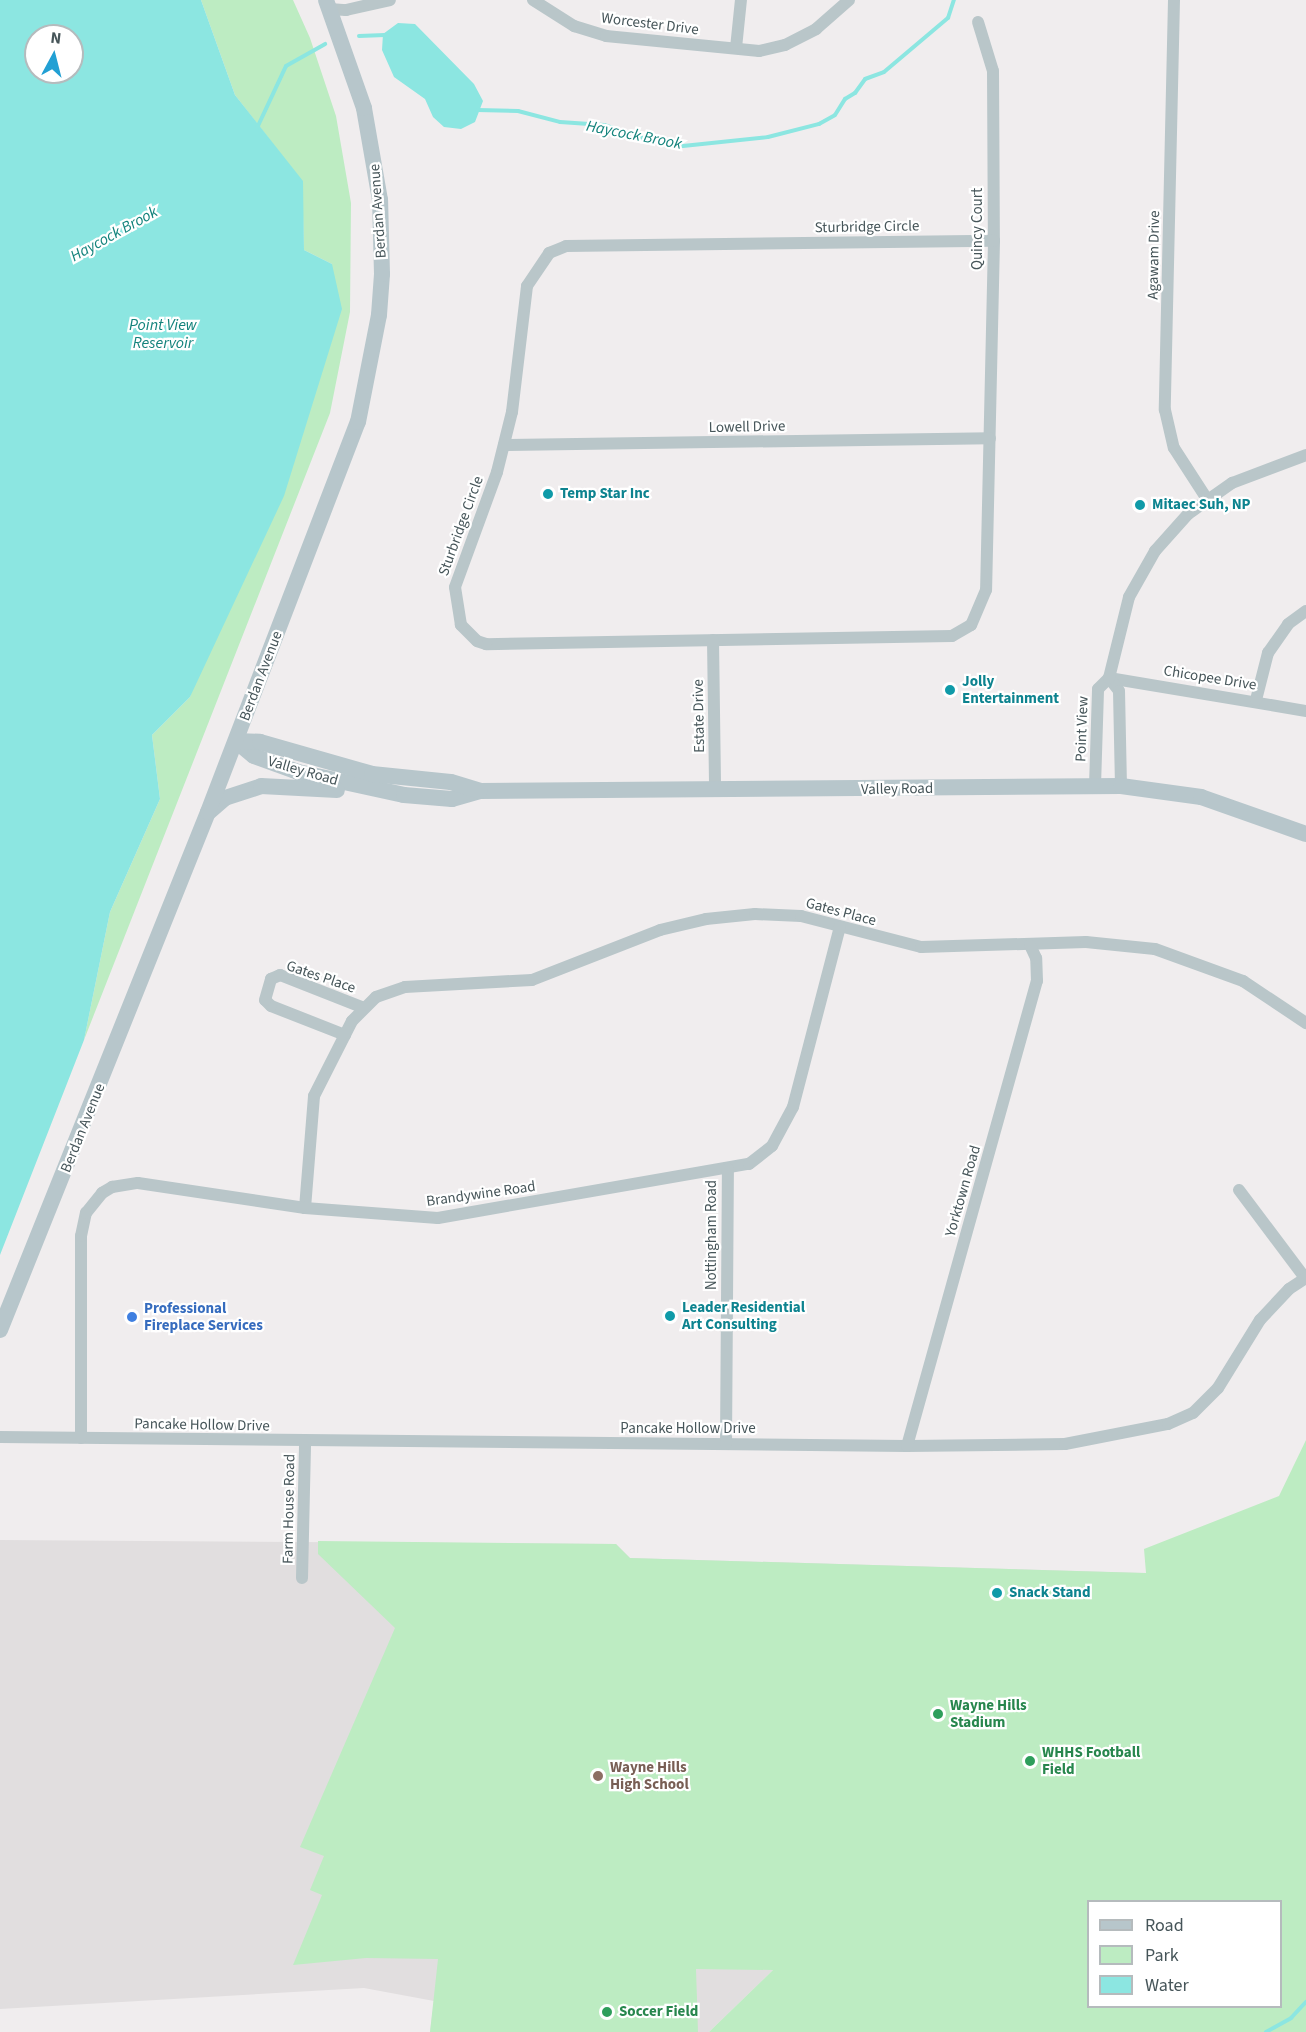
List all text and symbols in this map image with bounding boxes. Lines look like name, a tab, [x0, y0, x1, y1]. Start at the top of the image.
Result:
street label: Worcester Drive	[600, 9, 700, 39]
north arrow	[24, 24, 84, 84]
text: N	[49, 27, 63, 50]
water label: Haycock Brook	[585, 116, 683, 154]
street label: Berdan Avenue	[366, 163, 390, 259]
street label: Quincy Court	[969, 188, 987, 270]
water label: Haycock Brook	[67, 202, 161, 266]
street label: Agawam Drive	[1144, 210, 1164, 300]
street label: Sturbridge Circle	[814, 217, 920, 237]
water label: Point View Reservoir	[129, 315, 197, 353]
street label: Lowell Drive	[709, 417, 785, 437]
street label: Sturbridge Circle	[435, 474, 487, 578]
place label: Temp Star Inc	[560, 485, 650, 503]
marker: Temp Star Inc	[541, 487, 555, 501]
place label: Mitaec Suh, NP	[1152, 496, 1251, 514]
marker: Mitaec Suh, NP	[1133, 498, 1147, 512]
street label: Berdan Avenue	[236, 629, 286, 723]
street label: Chicopee Drive	[1162, 662, 1258, 694]
place label: Jolly Entertainment	[962, 672, 1059, 707]
street label: Estate Drive	[689, 679, 709, 753]
marker: Jolly Entertainment	[943, 683, 957, 697]
street label: Point View	[1072, 696, 1092, 762]
street label: Valley Road	[266, 752, 340, 790]
street label: Valley Road	[861, 779, 933, 799]
street label: Gates Place	[804, 894, 878, 930]
street label: Gates Place	[284, 957, 358, 997]
street label: Berdan Avenue	[57, 1081, 109, 1175]
street label: Yorktown Road	[941, 1143, 985, 1239]
street label: Brandywine Road	[425, 1177, 537, 1211]
street label: Nottingham Road	[703, 1180, 721, 1290]
place label: Leader Residential Art Consulting	[682, 1298, 805, 1333]
place label: Professional Fireplace Services	[144, 1299, 263, 1334]
marker: Leader Residential Art Consulting	[663, 1309, 677, 1323]
marker: Professional Fireplace Services	[125, 1310, 139, 1324]
street label: Pancake Hollow Drive	[134, 1415, 270, 1435]
street label: Pancake Hollow Drive	[620, 1420, 756, 1438]
street label: Farm House Road	[279, 1454, 299, 1564]
place label: Snack Stand	[1009, 1584, 1091, 1602]
marker: Snack Stand	[990, 1586, 1004, 1600]
place label: Wayne Hills Stadium	[950, 1696, 1027, 1731]
marker: Wayne Hills Stadium	[931, 1707, 945, 1721]
place label: WHHS Football Field	[1042, 1743, 1140, 1778]
marker: WHHS Football Field	[1023, 1754, 1037, 1768]
place label: Wayne Hills High School	[610, 1758, 689, 1793]
marker: Wayne Hills High School	[591, 1769, 605, 1783]
legend	[1087, 1900, 1282, 2008]
text: Road	[1145, 1913, 1184, 1938]
text: Park	[1145, 1943, 1179, 1968]
text: Water	[1145, 1973, 1189, 1998]
place label: Soccer Field	[619, 2003, 698, 2021]
marker: Soccer Field	[600, 2005, 614, 2019]

